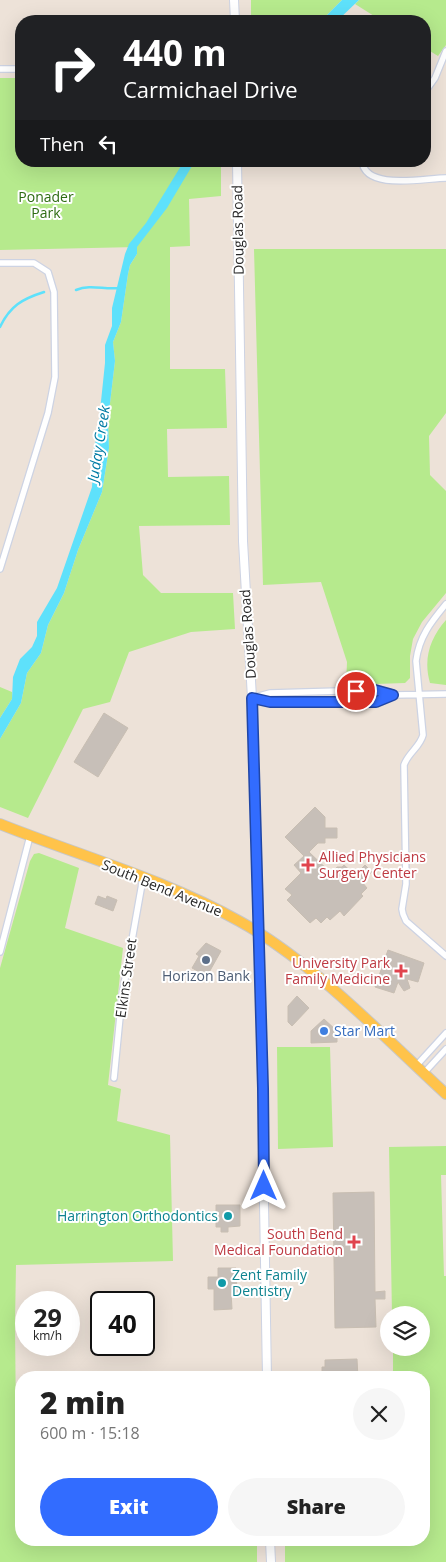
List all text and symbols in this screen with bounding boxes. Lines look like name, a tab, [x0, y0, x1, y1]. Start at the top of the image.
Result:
text: 440 m	[123, 29, 227, 76]
icon: right	[40, 35, 105, 100]
text: Carmichael Drive	[123, 74, 298, 104]
icon: left	[94, 130, 122, 158]
text: Then	[40, 131, 84, 157]
street label: Douglas Road	[227, 185, 248, 275]
park label: Ponader Park	[18, 187, 74, 222]
water label: Juday Creek	[82, 403, 114, 487]
street label: Douglas Road	[235, 589, 260, 679]
pin	[335, 670, 377, 712]
icon: arrive	[342, 677, 370, 705]
place label: Allied Physicians Surgery Center	[319, 847, 426, 882]
street label: South Bend Avenue	[99, 855, 225, 920]
marker: Allied Physicians Surgery Center	[301, 858, 315, 872]
street label: Elkins Street	[111, 937, 140, 1019]
place label: University Park Family Medicine	[285, 953, 391, 988]
marker: Horizon Bank	[200, 954, 212, 966]
marker: University Park Family Medicine	[394, 964, 408, 978]
place label: Horizon Bank	[162, 966, 251, 985]
place label: Star Mart	[334, 1021, 395, 1040]
marker: Star Mart	[318, 1025, 330, 1037]
position arrow	[237, 1159, 289, 1211]
place label: Harrington Orthodontics	[57, 1206, 218, 1225]
marker: Harrington Orthodontics	[222, 1210, 234, 1222]
place label: South Bend Medical Foundation	[214, 1224, 343, 1259]
marker: South Bend Medical Foundation	[347, 1235, 361, 1249]
place label: Zent Family Dentistry	[232, 1265, 308, 1300]
marker: Zent Family Dentistry	[216, 1277, 228, 1289]
speed limit sign: 40	[90, 1291, 155, 1356]
text: 29	[33, 1300, 62, 1334]
map controls	[380, 1306, 430, 1356]
button: layers	[380, 1306, 430, 1356]
text: km/h	[33, 1327, 62, 1344]
text: 2 min	[40, 1382, 125, 1423]
button: close	[353, 1388, 405, 1440]
text: 600 m · 15:18	[40, 1422, 140, 1444]
button: Exit	[40, 1478, 218, 1536]
button: Share	[228, 1478, 405, 1536]

